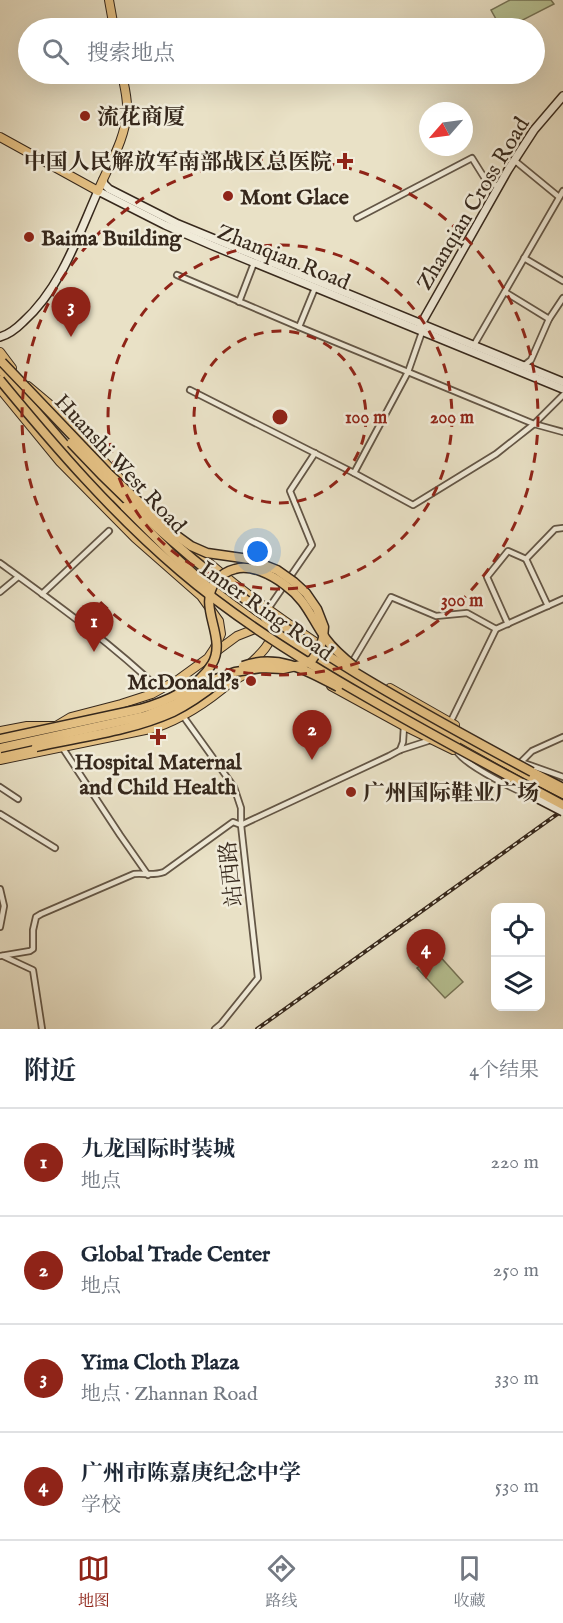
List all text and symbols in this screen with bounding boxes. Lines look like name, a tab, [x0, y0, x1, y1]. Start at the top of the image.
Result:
search box	[18, 18, 545, 84]
icon: search	[39, 35, 72, 68]
text: 搜索地点	[87, 40, 175, 68]
north arrow	[419, 102, 473, 156]
place label: 流花商厦	[97, 104, 185, 132]
marker: 流花商厦	[78, 109, 92, 123]
street label: Zhanqian Cross Road	[411, 112, 537, 296]
place label: 中国人民解放军南部战区总医院	[24, 149, 332, 177]
marker: 中国人民解放军南部战区总医院	[336, 152, 354, 170]
place label: Mont Glace	[240, 184, 349, 212]
marker: Mont Glace	[221, 189, 235, 203]
street label: Zhanqian Road	[213, 218, 354, 297]
place label: Baima Building	[41, 225, 182, 253]
marker: Baima Building	[22, 230, 36, 244]
pin: 3	[52, 288, 90, 337]
street label: Huanshi West Road	[48, 389, 192, 540]
centre of rings	[270, 407, 290, 427]
text: 100 m	[345, 407, 387, 430]
text: 200 m	[430, 407, 474, 430]
your location	[243, 537, 272, 566]
street label: Inner Ring Road	[194, 555, 338, 668]
text: 300 m	[441, 590, 483, 613]
pin: 1	[74, 602, 113, 652]
place label: McDonald's	[127, 669, 239, 697]
marker: McDonald's	[244, 674, 258, 688]
pin: 2	[292, 710, 332, 760]
marker: Hospital Maternal and Child Health	[149, 728, 167, 746]
place label: Hospital Maternal and Child Health	[75, 749, 242, 802]
place label: 广州国际鞋业广场	[363, 780, 539, 808]
marker: 广州国际鞋业广场	[344, 785, 358, 799]
street label: 站西路	[215, 840, 249, 908]
map controls	[491, 903, 545, 1011]
button: locate	[491, 903, 545, 957]
pin: 4	[406, 930, 446, 979]
button: layers	[491, 957, 545, 1011]
text: 附近	[24, 1055, 76, 1088]
text: 4个结果	[469, 1058, 539, 1083]
text: 九龙国际时装城	[81, 1136, 235, 1164]
text: 1	[40, 1150, 47, 1175]
text: 220 m	[491, 1150, 539, 1175]
text: 地点	[81, 1169, 121, 1194]
text: Global Trade Center	[81, 1241, 270, 1269]
text: 2	[39, 1258, 48, 1283]
text: 250 m	[493, 1258, 539, 1283]
text: 地点	[81, 1274, 121, 1299]
text: Yima Cloth Plaza	[81, 1349, 239, 1377]
text: 3	[40, 1366, 47, 1391]
text: 330 m	[494, 1366, 539, 1391]
text: 地点 · Zhannan Road	[81, 1382, 258, 1407]
text: 广州市陈嘉庚纪念中学	[81, 1460, 301, 1488]
text: 4	[39, 1474, 48, 1499]
text: 530 m	[495, 1474, 539, 1499]
text: 学校	[81, 1493, 121, 1518]
tab: 地图	[77, 1552, 110, 1612]
tab: 路线	[265, 1552, 298, 1612]
tab: 收藏	[453, 1552, 486, 1612]

